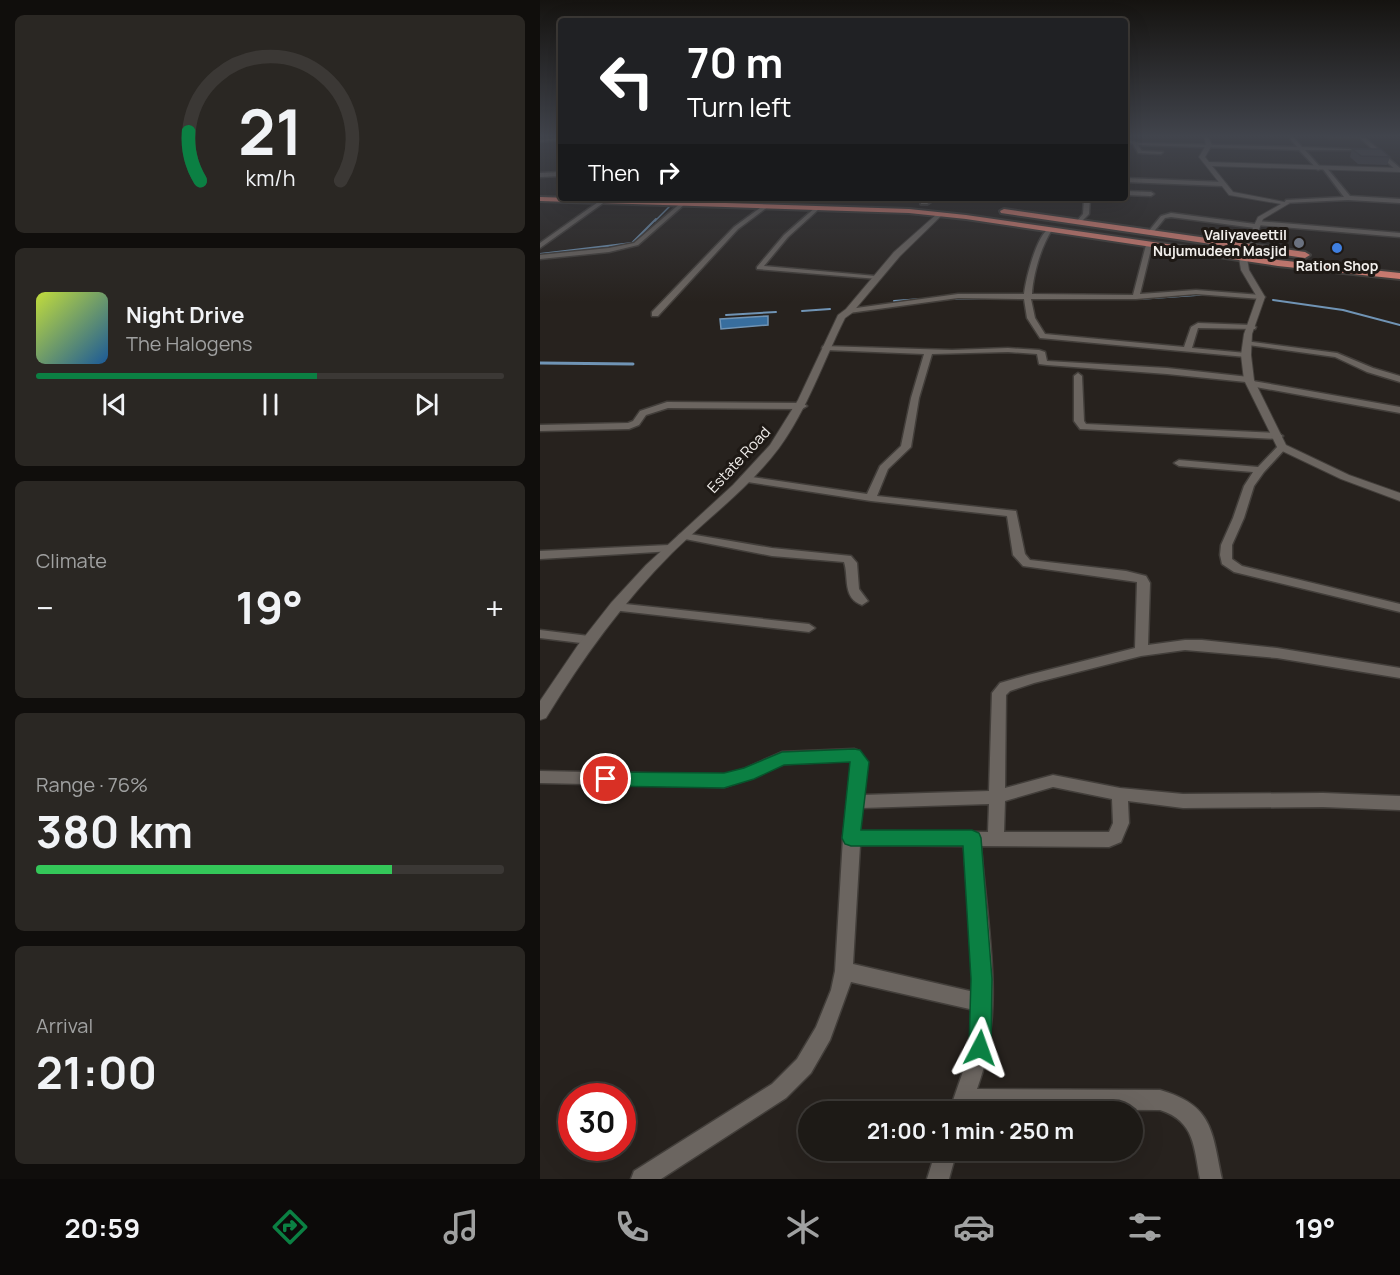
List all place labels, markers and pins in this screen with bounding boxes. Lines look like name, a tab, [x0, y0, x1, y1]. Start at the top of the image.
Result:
place label: Valiyaveettil Nujumudeen Masjid	[1153, 225, 1287, 260]
marker: Valiyaveettil Nujumudeen Masjid	[1292, 236, 1306, 250]
marker: Ration Shop	[1330, 241, 1344, 255]
place label: Ration Shop	[1296, 256, 1379, 275]
pin	[580, 753, 631, 804]

